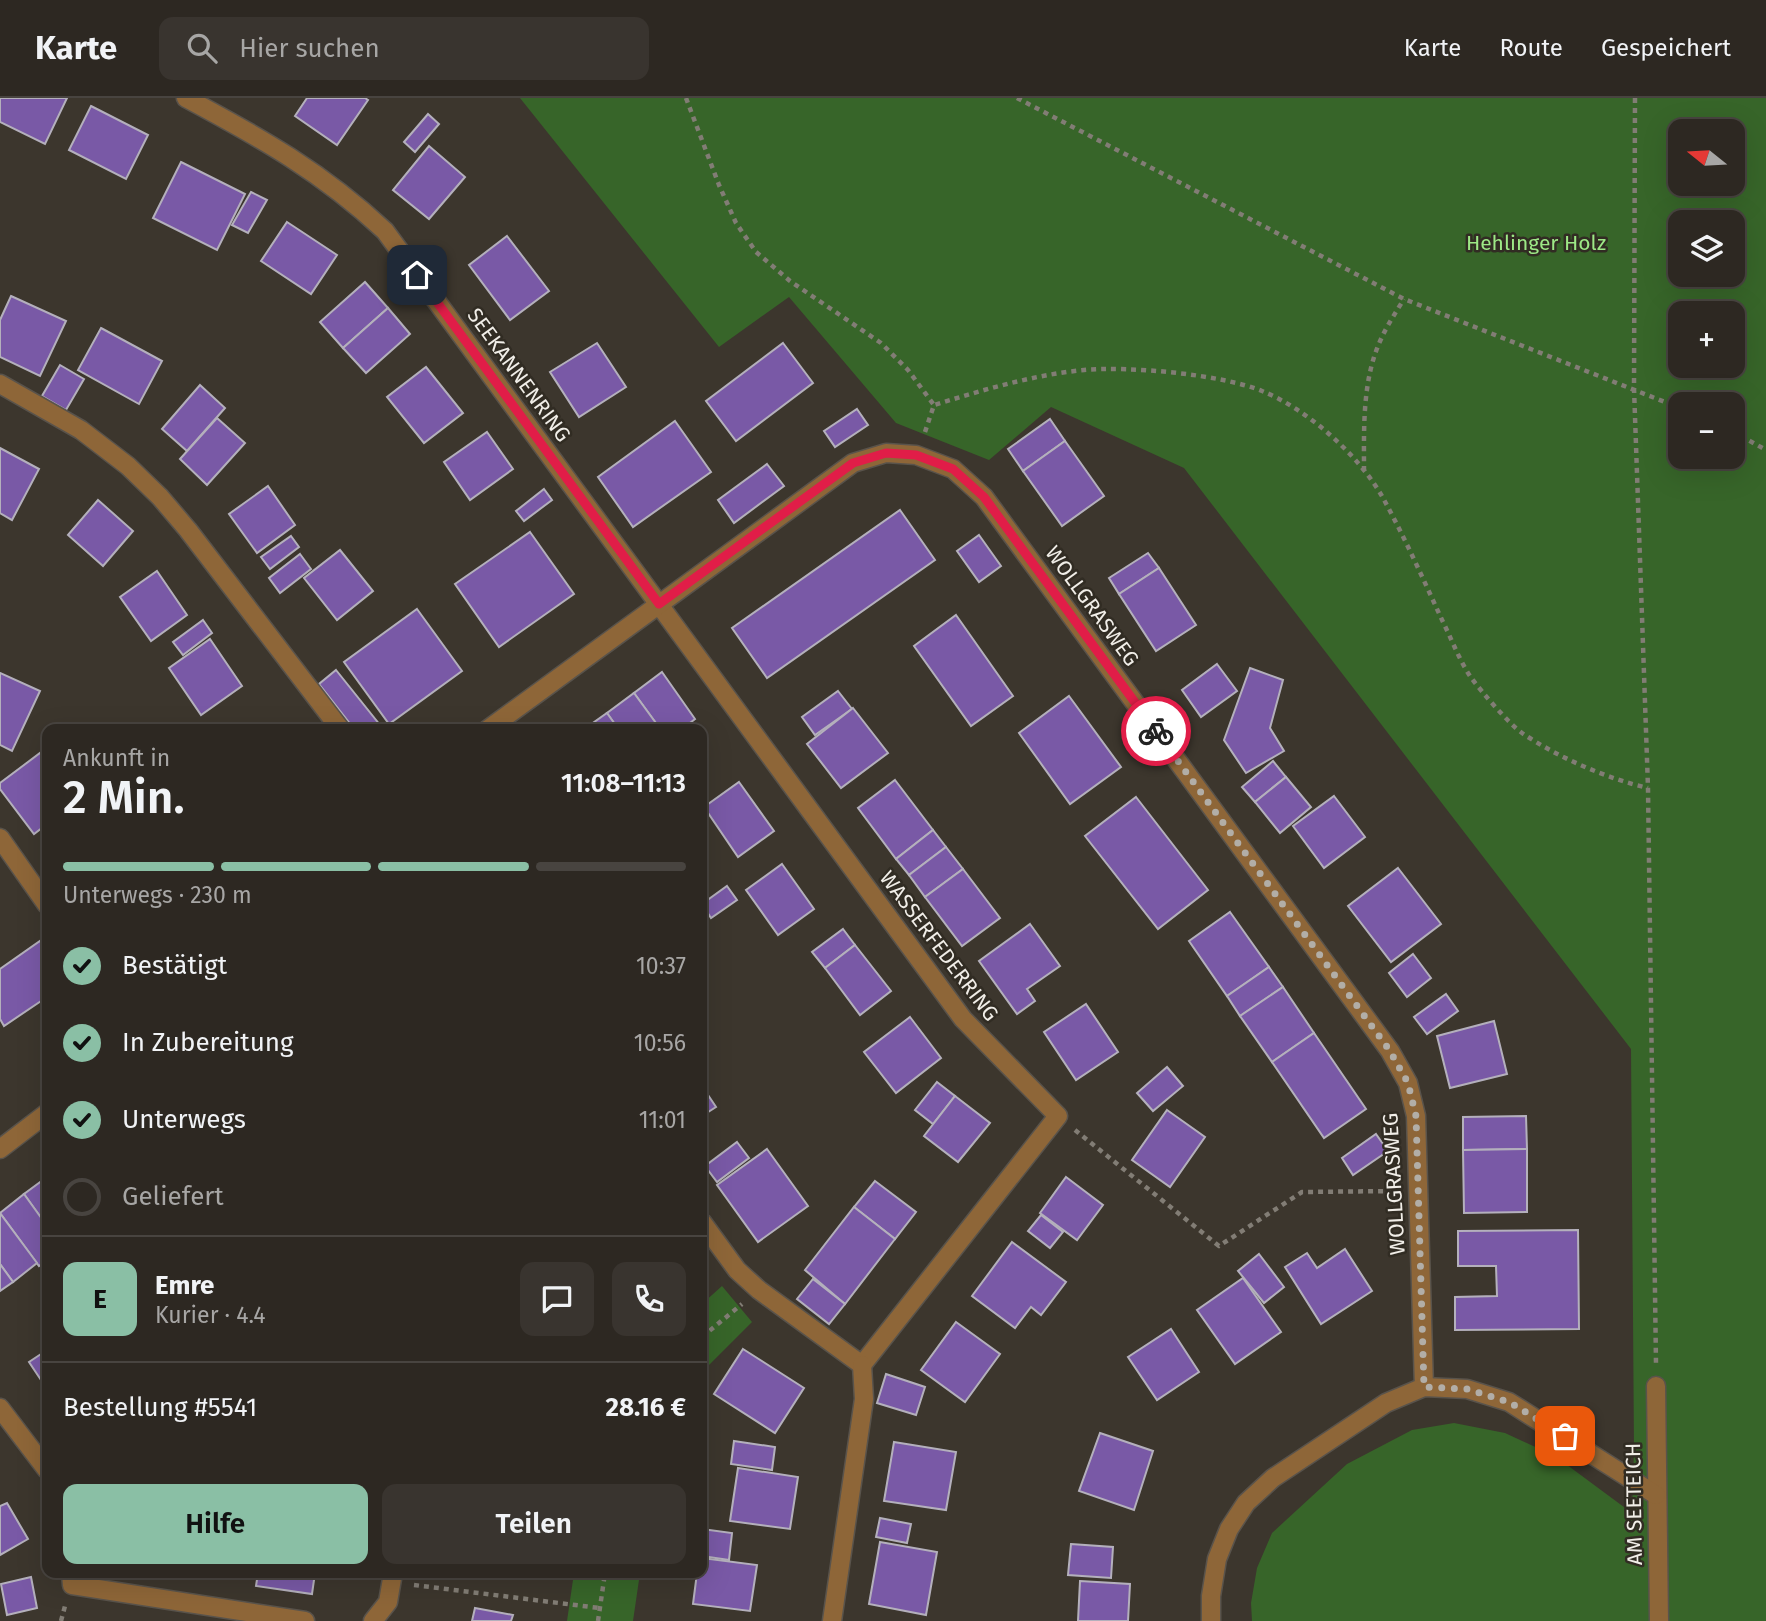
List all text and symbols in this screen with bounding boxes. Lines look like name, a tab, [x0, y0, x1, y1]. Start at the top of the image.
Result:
search box	[159, 17, 649, 80]
text: Karte	[35, 28, 117, 68]
icon: search	[183, 29, 221, 67]
text: Hier suchen	[239, 33, 380, 64]
text: Karte	[1404, 34, 1461, 62]
text: Route	[1499, 34, 1563, 62]
text: Gespeichert	[1601, 34, 1731, 62]
north arrow	[1668, 119, 1745, 196]
map controls	[1668, 119, 1745, 469]
button: layers	[1668, 210, 1745, 287]
park label: Hehlinger Holz	[1466, 230, 1606, 256]
pin	[387, 245, 447, 305]
icon: home	[398, 256, 436, 294]
button: +	[1668, 301, 1745, 378]
street label: SEEKANNENRING	[462, 303, 576, 447]
button: −	[1668, 392, 1745, 469]
street label: WOLLGRASWEG	[1040, 541, 1144, 671]
courier	[1121, 696, 1191, 766]
icon: bike	[1137, 712, 1175, 750]
text: Ankunft in	[63, 744, 170, 772]
text: 11:08–11:13	[561, 768, 686, 799]
text: 2 Min.	[63, 770, 185, 825]
street label: WASSERFEDERRING	[874, 866, 1004, 1026]
text: Unterwegs · 230 m	[63, 881, 252, 909]
icon: check	[63, 947, 101, 985]
text: Bestätigt	[122, 950, 227, 981]
text: 10:37	[636, 952, 686, 980]
icon: check	[63, 1024, 101, 1062]
text: In Zubereitung	[122, 1027, 294, 1058]
text: 10:56	[634, 1029, 686, 1057]
icon: check	[63, 1101, 101, 1139]
text: Unterwegs	[122, 1104, 246, 1135]
text: 11:01	[639, 1106, 686, 1134]
street label: WOLLGRASWEG	[1377, 1112, 1411, 1256]
text: Geliefert	[122, 1181, 224, 1212]
button: chat	[520, 1262, 594, 1336]
button: phone	[612, 1262, 686, 1336]
text: Emre	[155, 1270, 214, 1301]
text: E	[93, 1284, 107, 1315]
text: Kurier · 4.4	[155, 1301, 265, 1329]
text: Bestellung #5541	[63, 1392, 257, 1423]
text: 28.16 €	[606, 1392, 686, 1423]
pin	[1535, 1406, 1595, 1466]
icon: bag	[1546, 1417, 1584, 1455]
street label: AM SEETEICH	[1620, 1443, 1648, 1565]
button: Hilfe	[63, 1484, 368, 1564]
button: Teilen	[382, 1484, 686, 1564]

